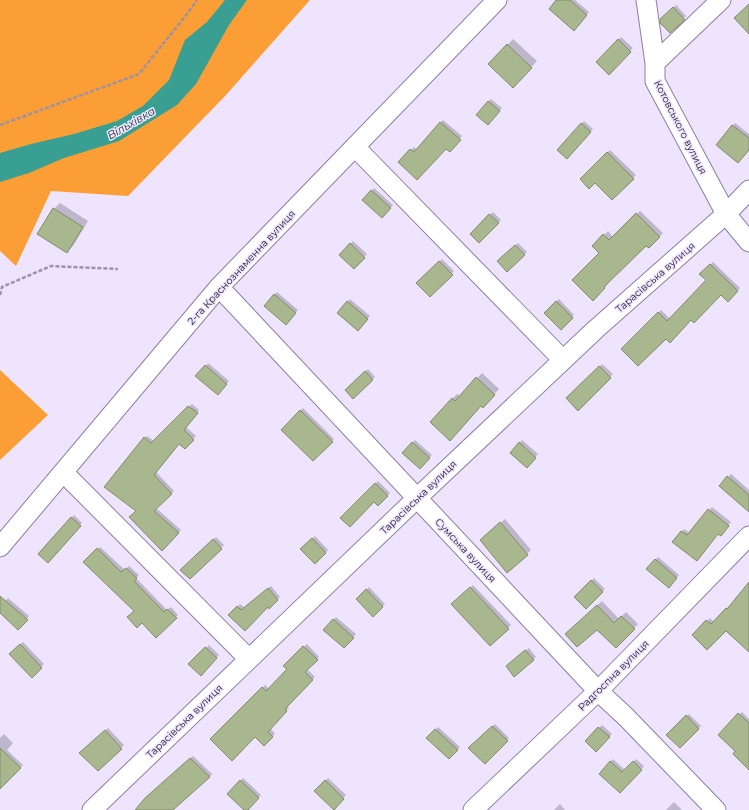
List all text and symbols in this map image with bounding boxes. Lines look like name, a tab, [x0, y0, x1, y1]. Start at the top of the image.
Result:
street label: Котовського вулиця	[651, 78, 710, 177]
water label: Вільхівка	[104, 103, 158, 142]
street label: 2-га Краснознаменна вулиця	[185, 207, 298, 328]
street label: Тарасівська вулиця	[613, 239, 698, 316]
street label: Тарасівська вулиця	[377, 457, 459, 537]
street label: Сумська вулиця	[432, 515, 499, 585]
street label: Радгоспна вулиця	[575, 637, 652, 714]
street label: Тарасівська вулиця	[143, 681, 225, 761]

